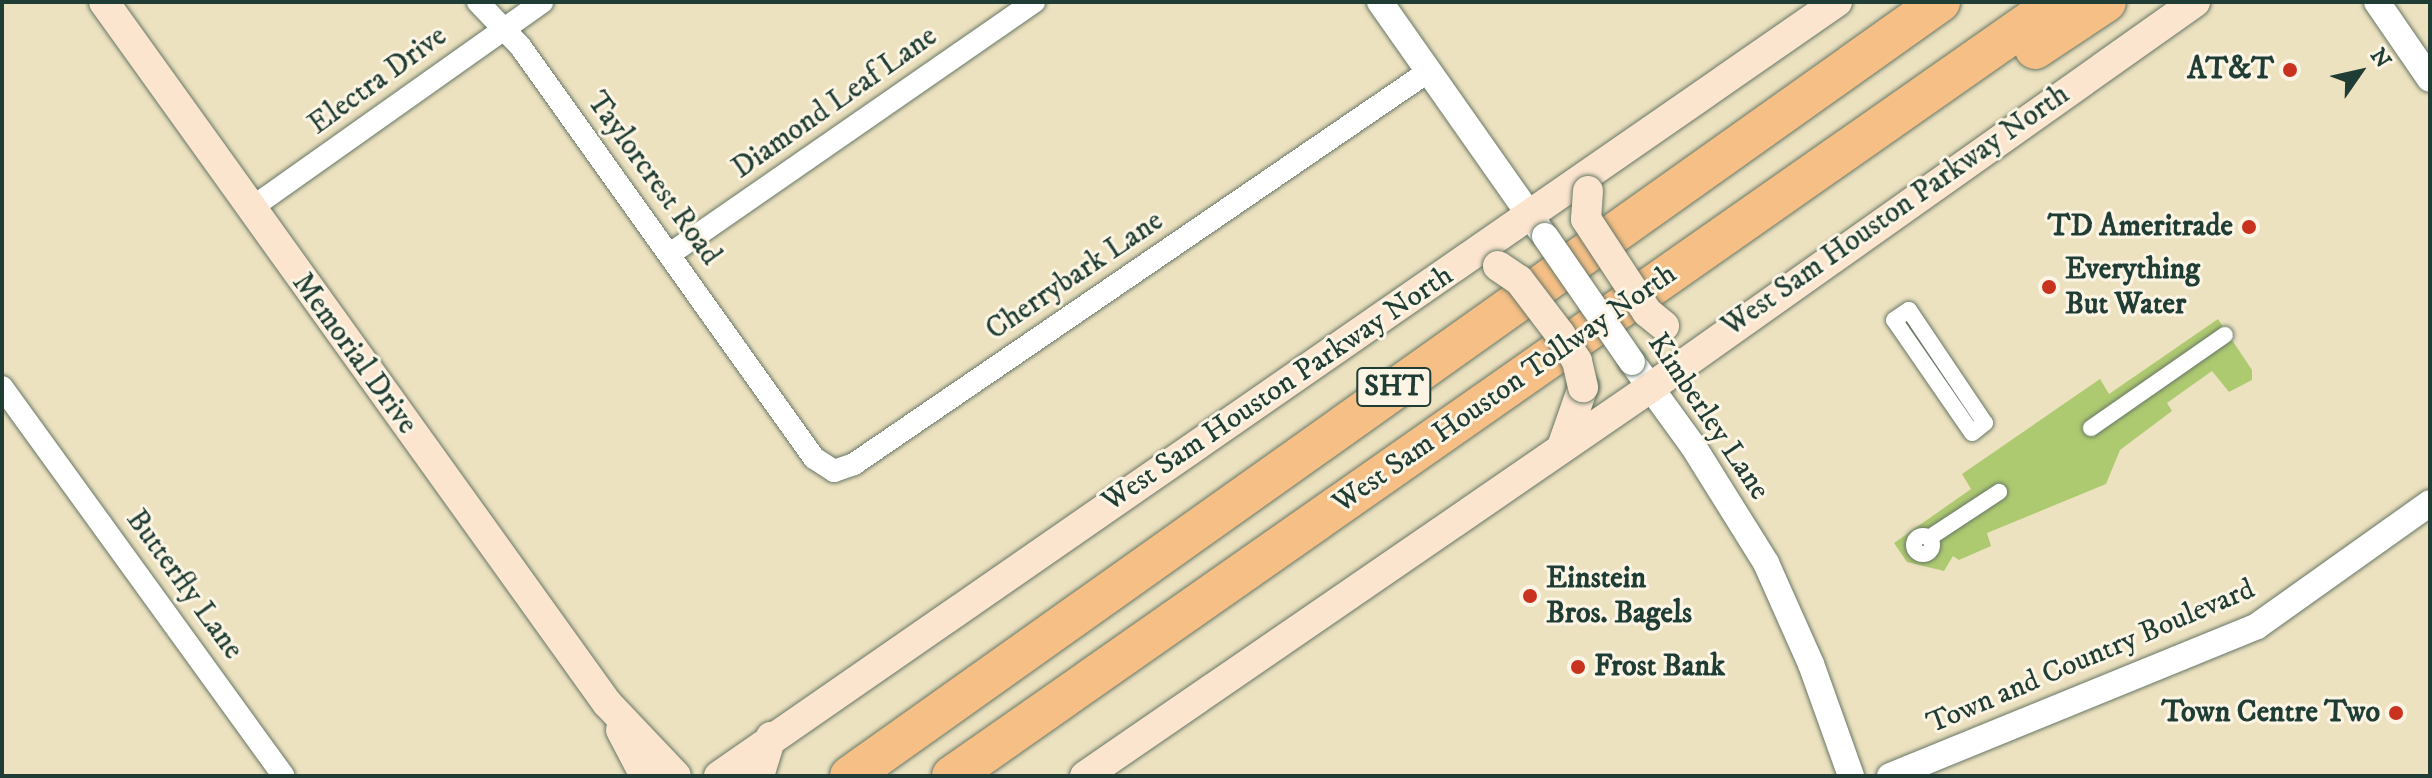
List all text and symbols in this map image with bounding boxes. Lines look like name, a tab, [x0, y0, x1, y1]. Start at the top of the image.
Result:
street label: Electra Drive	[302, 19, 454, 143]
street label: Diamond Leaf Lane	[726, 19, 944, 187]
north arrow	[2320, 32, 2400, 112]
text: N	[2364, 43, 2397, 73]
place label: AT&T	[2187, 52, 2274, 88]
marker: AT&T	[2281, 61, 2299, 79]
street label: West Sam Houston Parkway North	[1715, 77, 2077, 345]
street label: Taylorcrest Road	[578, 85, 728, 273]
street label: Cherrybark Lane	[980, 203, 1170, 349]
place label: TD Ameritrade	[2048, 209, 2233, 245]
marker: TD Ameritrade	[2240, 218, 2258, 236]
place label: Everything But Water	[2065, 252, 2200, 322]
street label: West Sam Houston Tollway North	[1326, 256, 1684, 522]
street label: West Sam Houston Parkway North	[1096, 258, 1460, 520]
street label: Memorial Drive	[284, 266, 424, 442]
marker: Everything But Water	[2040, 278, 2058, 296]
street label: Kimberley Lane	[1639, 327, 1777, 507]
road number: SHT	[1356, 363, 1432, 411]
street label: Butterfly Lane	[118, 503, 250, 667]
place label: Einstein Bros. Bagels	[1546, 561, 1692, 632]
street label: Town and Country Boulevard	[1922, 572, 2260, 742]
marker: Einstein Bros. Bagels	[1521, 587, 1539, 605]
place label: Frost Bank	[1594, 649, 1725, 685]
marker: Frost Bank	[1569, 658, 1587, 676]
place label: Town Centre Two	[2161, 695, 2380, 731]
marker: Town Centre Two	[2387, 704, 2405, 722]

